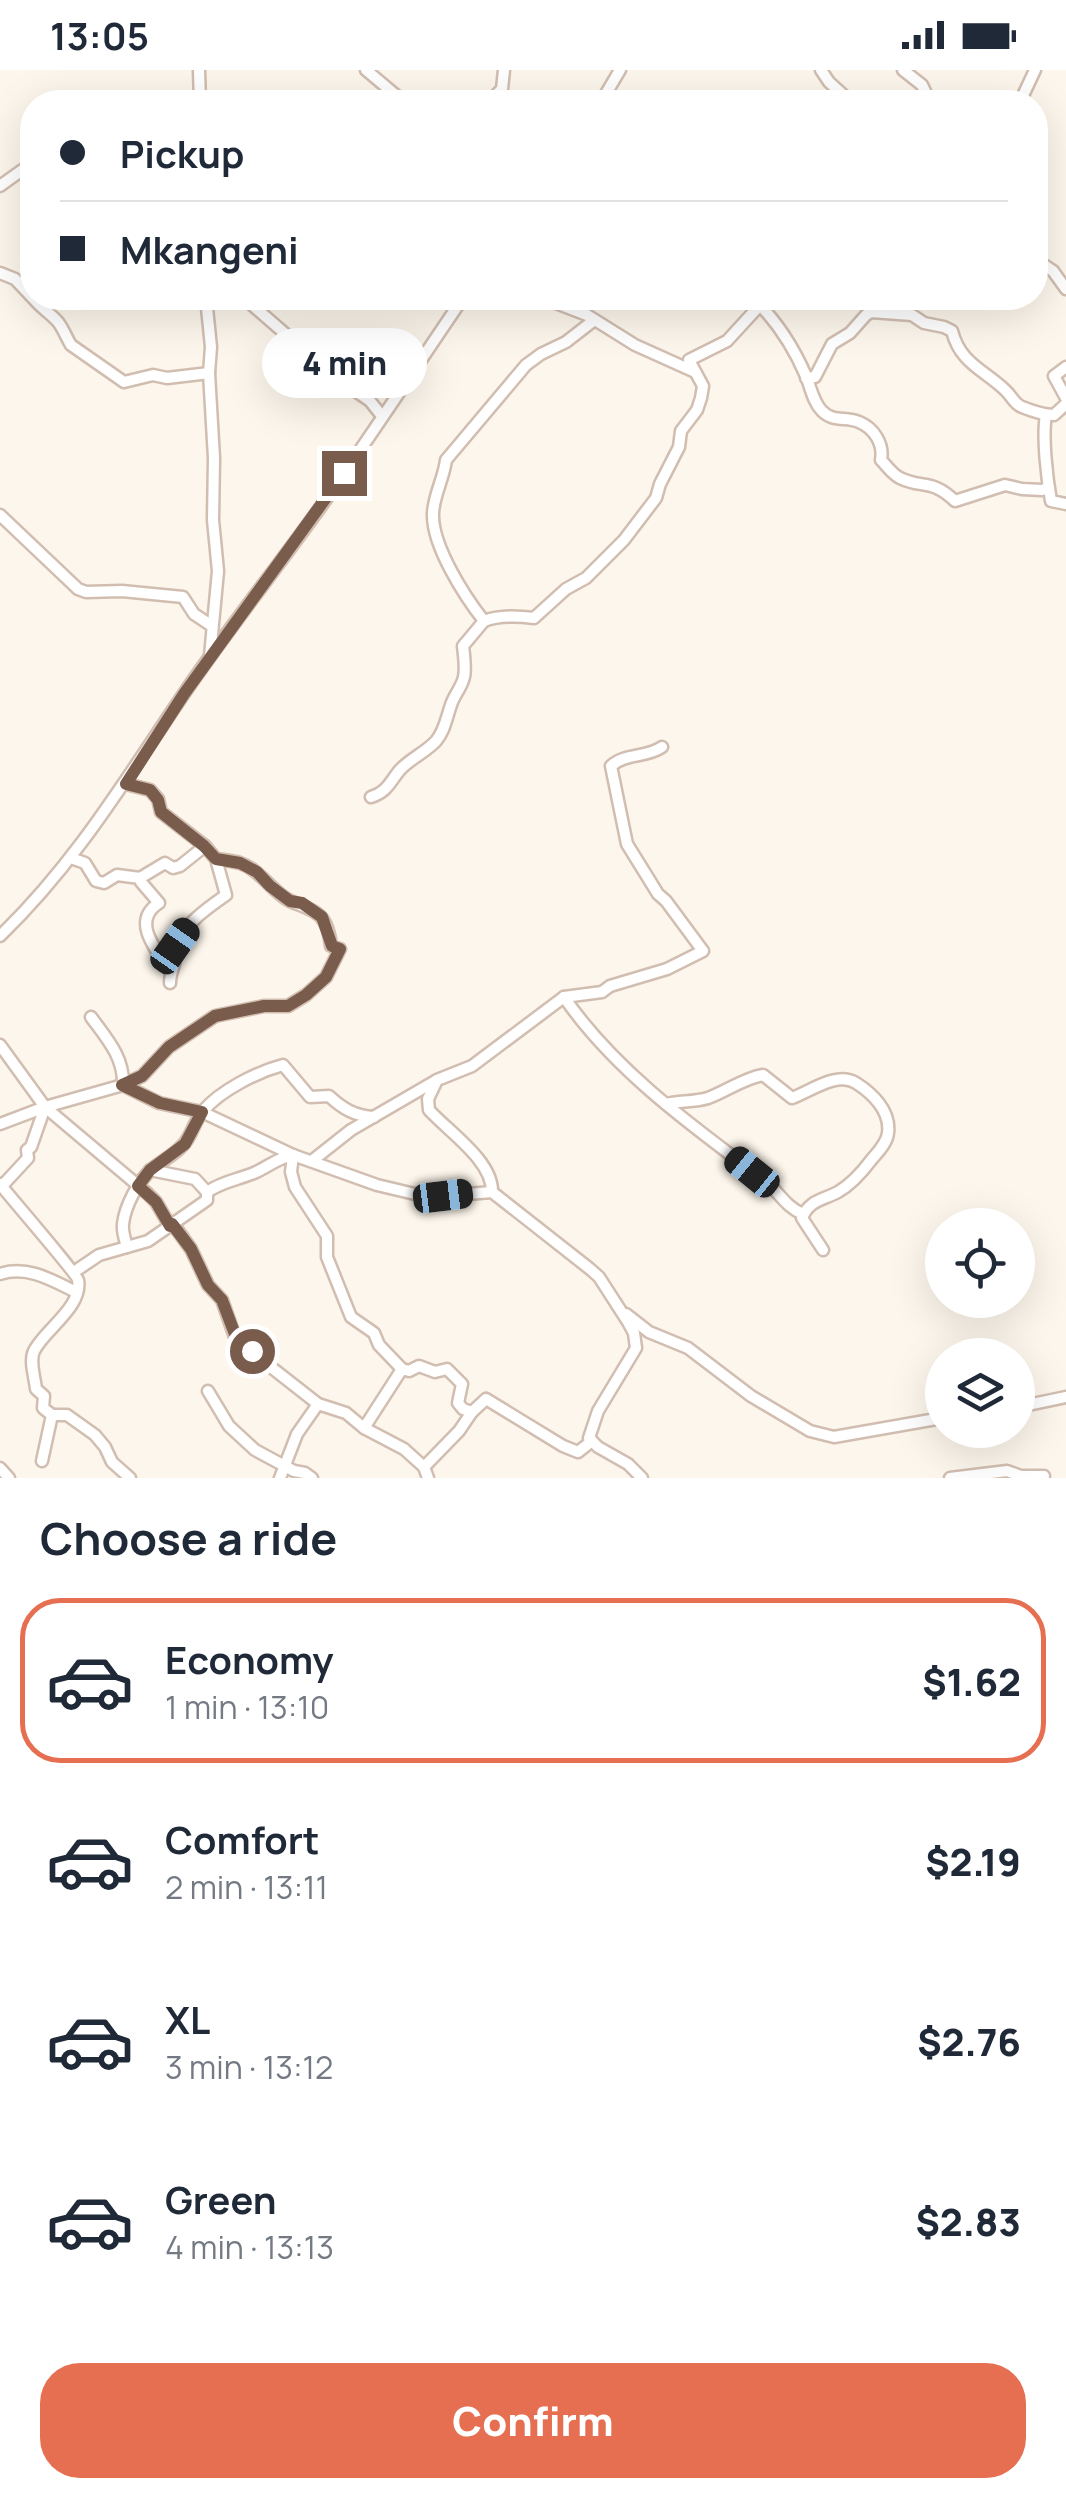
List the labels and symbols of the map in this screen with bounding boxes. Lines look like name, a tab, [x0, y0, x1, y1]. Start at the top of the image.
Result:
callout: 4 min	[262, 328, 426, 398]
route end	[322, 451, 367, 496]
car	[146, 913, 204, 979]
car	[719, 1141, 785, 1203]
car	[411, 1177, 475, 1215]
route start	[230, 1329, 275, 1374]

